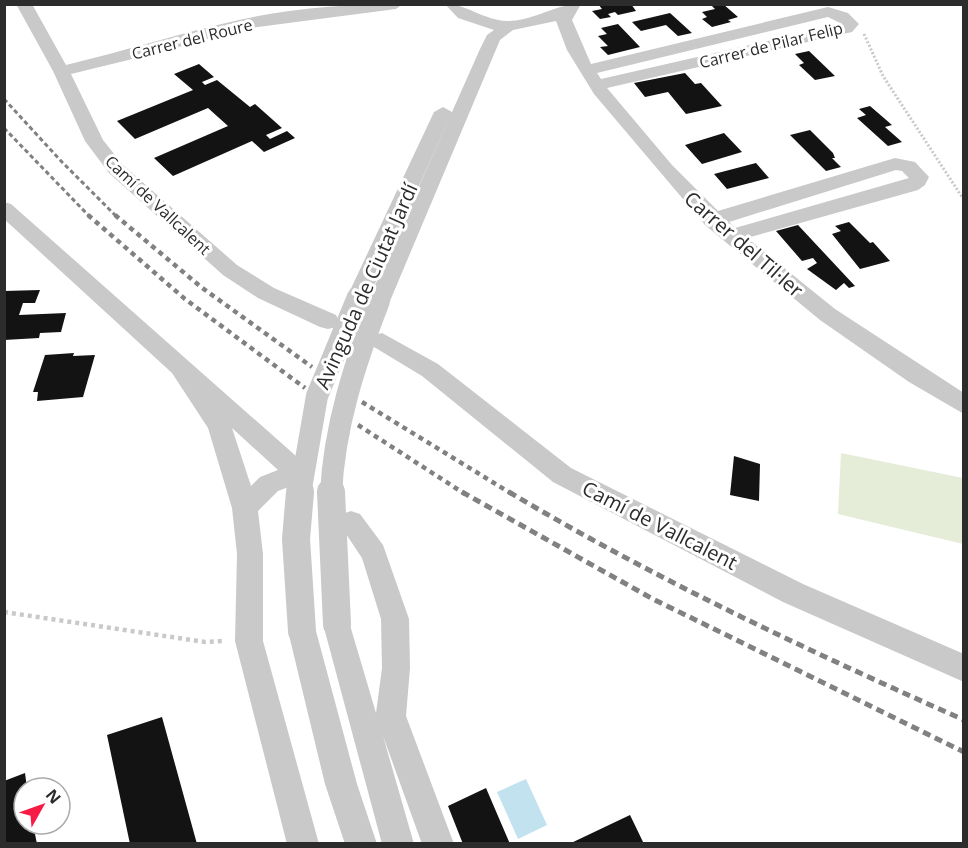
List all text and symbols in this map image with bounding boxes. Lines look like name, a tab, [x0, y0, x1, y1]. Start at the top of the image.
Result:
street label: Carrer del Roure	[129, 13, 255, 65]
street label: Carrer de Pilar Felip	[697, 17, 845, 73]
street label: Camí de Vallcalent	[101, 150, 216, 260]
street label: Avinguda de Ciutat Jardí	[308, 178, 424, 393]
street label: Carrer del Til·ler	[679, 185, 809, 303]
street label: Camí de Vallcalent	[578, 474, 742, 576]
north arrow	[12, 776, 72, 836]
text: N	[41, 784, 66, 808]

